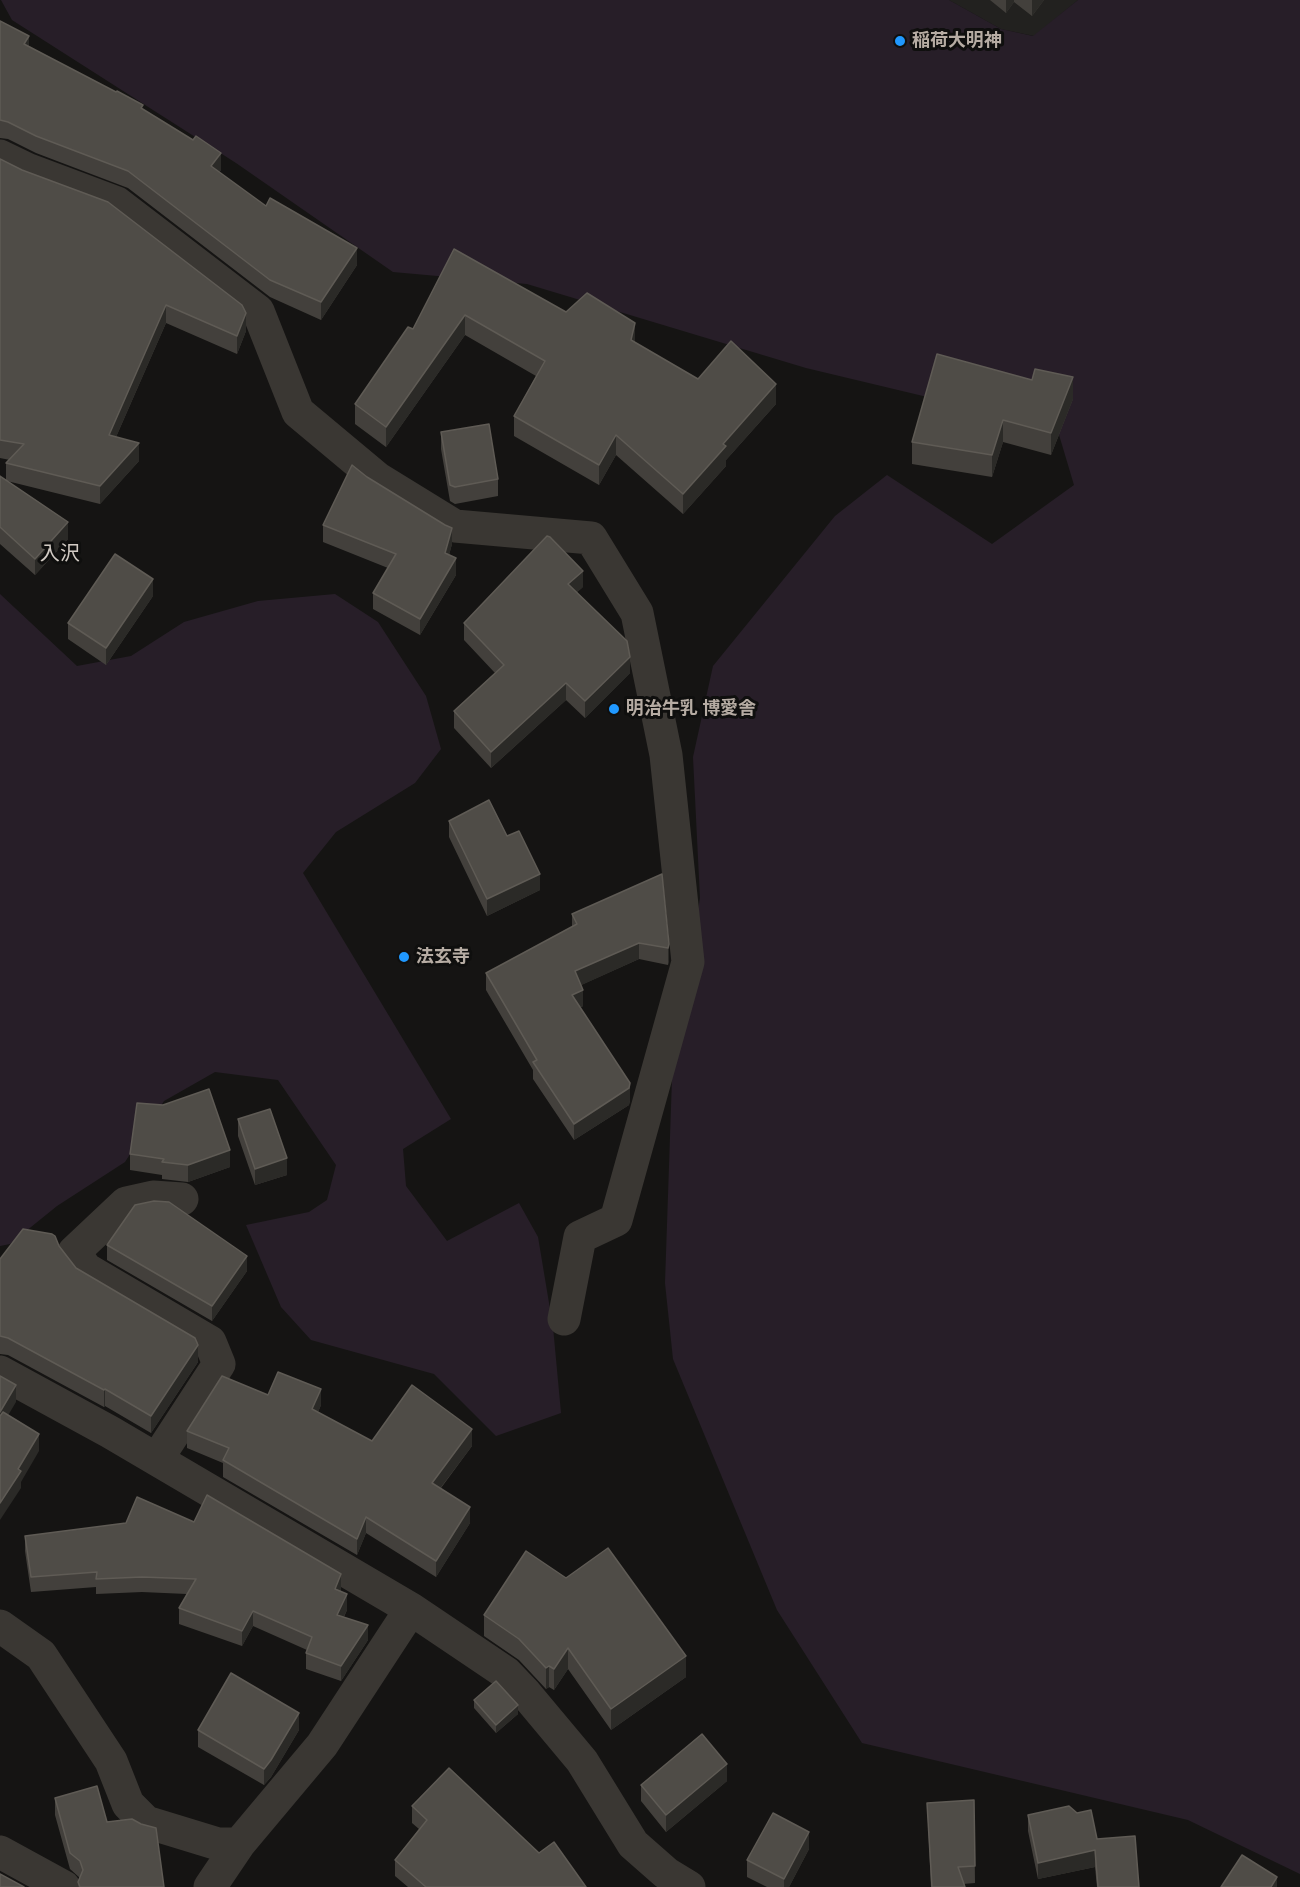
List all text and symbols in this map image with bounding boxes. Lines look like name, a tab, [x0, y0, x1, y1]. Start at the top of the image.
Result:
place label: 稲荷大明神	[912, 30, 1002, 52]
marker: 稲荷大明神	[893, 34, 907, 48]
district label: 入沢	[40, 542, 80, 566]
place label: 明治牛乳 博愛舎	[626, 698, 756, 720]
marker: 明治牛乳 博愛舎	[607, 702, 621, 716]
place label: 法玄寺	[416, 946, 470, 968]
marker: 法玄寺	[397, 950, 411, 964]

